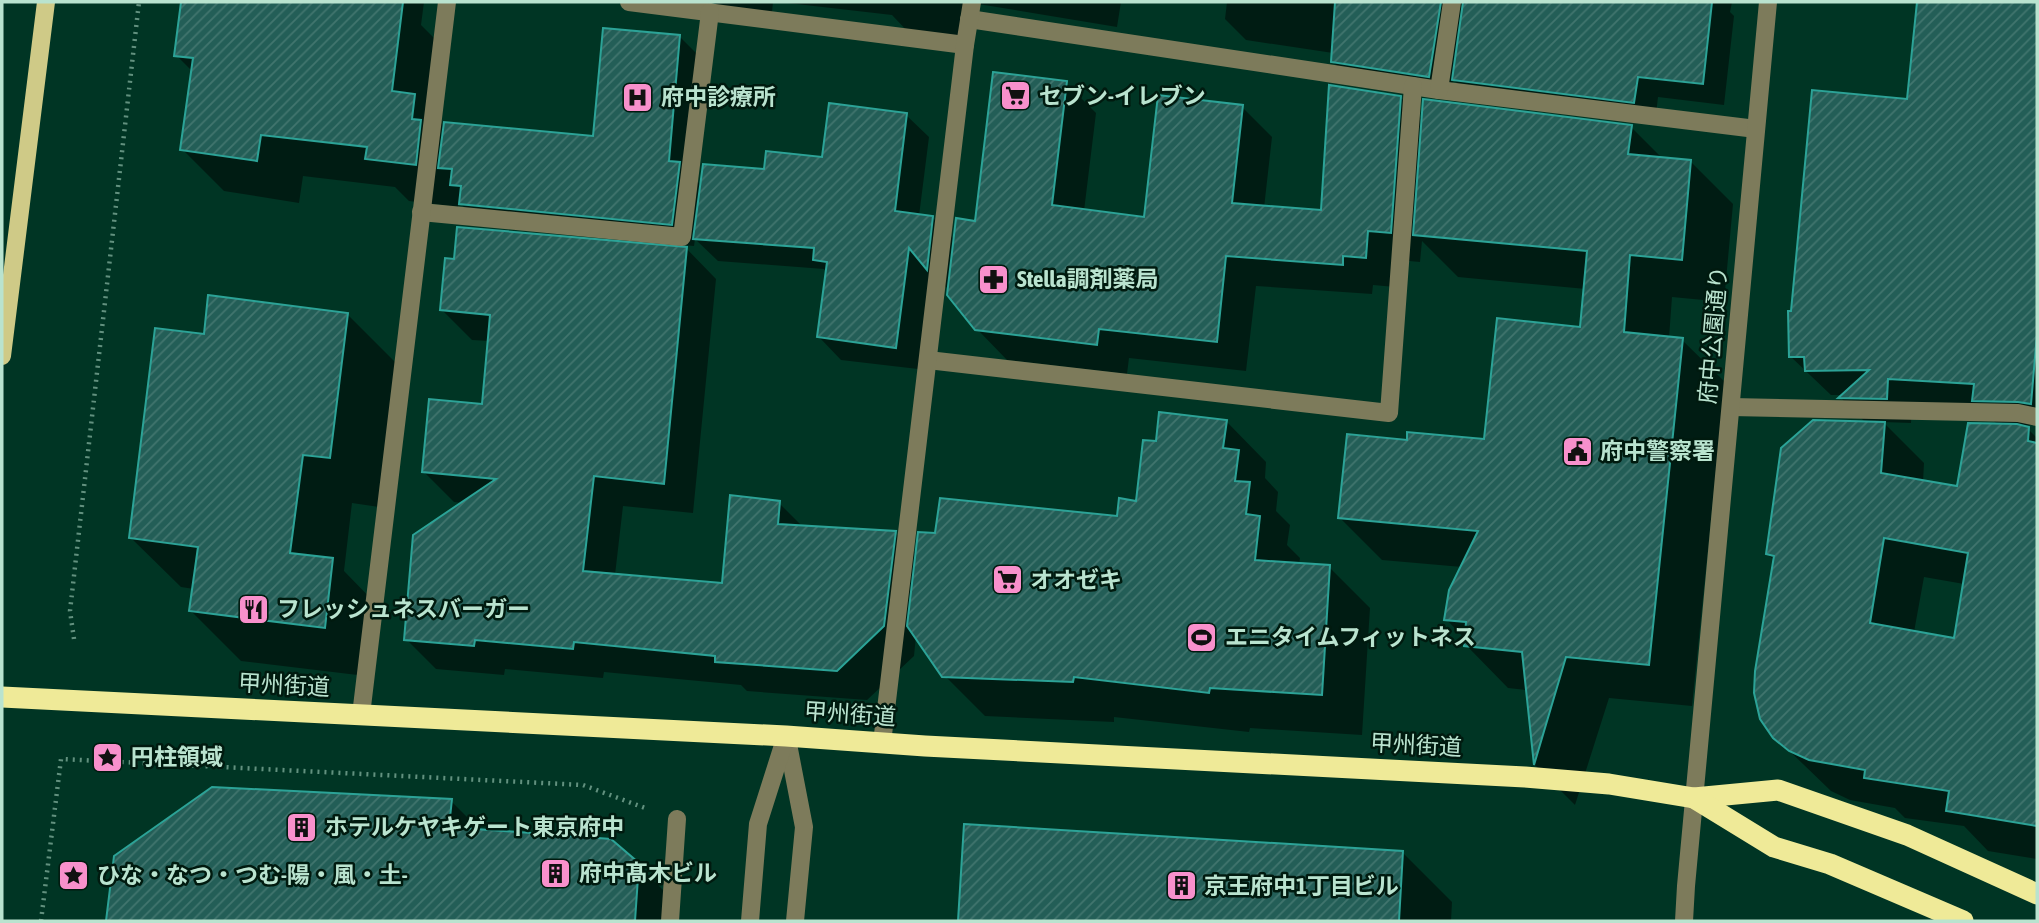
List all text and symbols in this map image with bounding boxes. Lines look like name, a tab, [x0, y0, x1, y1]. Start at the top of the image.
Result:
supermarket icon: セブン-イレブン	[999, 79, 1033, 113]
hospital icon: 府中診療所	[621, 80, 655, 114]
place label: セブン-イレブン	[1039, 83, 1206, 109]
place label: 府中診療所	[661, 84, 776, 110]
pharmacy icon: Stella調剤薬局	[977, 262, 1011, 296]
street label: 府中公園通り	[1694, 265, 1732, 405]
place label: Stella調剤薬局	[1017, 266, 1158, 292]
public building icon: 府中警察署	[1560, 434, 1594, 468]
place label: 府中警察署	[1600, 438, 1715, 464]
supermarket icon: オオゼキ	[990, 563, 1024, 597]
place label: オオゼキ	[1030, 567, 1122, 593]
restaurant icon: フレッシュネスバーガー	[237, 592, 271, 626]
place label: フレッシュネスバーガー	[277, 596, 530, 622]
sports icon: エニタイムフィットネス	[1185, 620, 1219, 654]
place label: エニタイムフィットネス	[1225, 624, 1476, 650]
street label: 甲州街道	[237, 670, 331, 700]
street label: 甲州街道	[803, 698, 897, 730]
street label: 甲州街道	[1369, 730, 1463, 760]
place icon: 円柱領域	[91, 740, 125, 774]
place label: 円柱領域	[131, 744, 223, 770]
building icon: ホテルケヤキゲート東京府中	[285, 810, 319, 844]
place label: ホテルケヤキゲート東京府中	[325, 814, 624, 840]
building icon: 府中髙木ビル	[539, 856, 573, 890]
place icon: ひな・なつ・つむ-陽・風・土-	[57, 858, 91, 892]
place label: 府中髙木ビル	[579, 860, 717, 886]
place label: ひな・なつ・つむ-陽・風・土-	[97, 862, 408, 888]
building icon: 京王府中1丁目ビル	[1164, 869, 1198, 903]
place label: 京王府中1丁目ビル	[1204, 873, 1399, 899]

